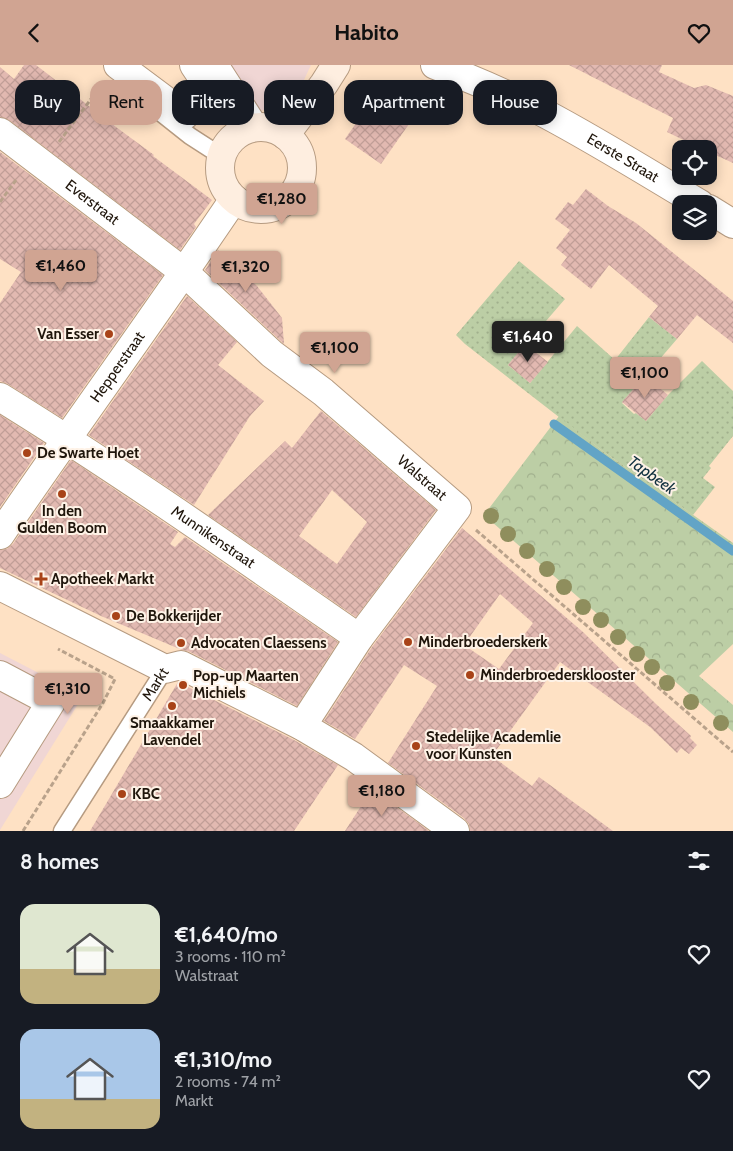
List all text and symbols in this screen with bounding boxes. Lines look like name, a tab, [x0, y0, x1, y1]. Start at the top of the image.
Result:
icon: back	[20, 19, 48, 47]
text: Habito	[334, 19, 399, 46]
icon: heart	[685, 19, 713, 47]
chip: Buy	[15, 80, 80, 125]
chip: Rent	[90, 80, 162, 125]
chip: Filters	[172, 80, 254, 125]
chip: New	[264, 80, 334, 125]
chip: Apartment	[344, 80, 463, 125]
chip: House	[473, 80, 557, 125]
street label: Eerste Straat	[584, 130, 662, 186]
map controls	[672, 140, 717, 240]
button: locate	[672, 140, 717, 185]
street label: Everstraat	[62, 176, 123, 228]
pin: €1,280	[241, 183, 323, 225]
text: €1,280	[257, 189, 307, 208]
button: layers	[672, 195, 717, 240]
pin: €1,460	[20, 249, 102, 292]
pin: €1,320	[205, 251, 287, 293]
text: €1,460	[36, 256, 86, 275]
text: €1,320	[222, 257, 270, 276]
pin: €1,640	[487, 321, 569, 363]
place label: Van Esser	[37, 325, 99, 343]
text: €1,640	[503, 327, 553, 346]
street label: Hepperstraat	[86, 328, 149, 406]
marker: Van Esser	[103, 328, 115, 340]
pin: €1,100	[294, 331, 376, 374]
text: €1,100	[311, 338, 359, 357]
pin: €1,100	[604, 357, 686, 399]
text: €1,100	[621, 363, 669, 382]
place label: De Swarte Hoet	[37, 444, 139, 462]
marker: De Swarte Hoet	[21, 447, 33, 459]
street label: Walstraat	[394, 451, 450, 504]
water label: Tapbeek	[624, 452, 680, 499]
marker: In den Gulden Boom	[56, 488, 68, 500]
place label: In den Gulden Boom	[17, 502, 107, 537]
street label: Munnikenstraat	[168, 502, 259, 572]
place label: Apotheek Markt	[51, 570, 154, 588]
marker: Apotheek Markt	[35, 573, 47, 585]
place label: De Bokkerijder	[126, 607, 221, 625]
marker: De Bokkerijder	[110, 610, 122, 622]
place label: Minderbroederskerk	[418, 633, 548, 651]
place label: Advocaten Claessens	[191, 634, 327, 652]
marker: Minderbroederskerk	[402, 636, 414, 648]
marker: Advocaten Claessens	[175, 637, 187, 649]
street label: Markt	[138, 664, 173, 704]
place label: Minderbroedersklooster	[480, 666, 635, 684]
place label: Pop-up Maarten Michiels	[193, 667, 299, 702]
marker: Minderbroedersklooster	[464, 669, 476, 681]
pin: €1,310	[27, 673, 109, 715]
text: €1,310	[45, 679, 91, 698]
marker: Pop-up Maarten Michiels	[177, 679, 189, 691]
marker: Smaakkamer Lavendel	[166, 700, 178, 712]
place label: Smaakkamer Lavendel	[130, 714, 214, 749]
place label: Stedelijke Academlie voor Kunsten	[426, 728, 561, 763]
marker: Stedelijke Academlie voor Kunsten	[410, 740, 422, 752]
pin: €1,180	[341, 775, 423, 817]
text: €1,180	[359, 781, 405, 800]
place label: KBC	[132, 785, 160, 803]
marker: KBC	[116, 788, 128, 800]
icon: filters	[685, 847, 713, 875]
text: 8 homes	[20, 849, 99, 874]
text: €1,640/mo	[175, 922, 278, 947]
icon: home	[60, 924, 120, 984]
icon: heart	[685, 940, 713, 968]
text: 3 rooms · 110 m²	[175, 947, 286, 966]
text: Walstraat	[175, 966, 239, 985]
text: €1,310/mo	[175, 1047, 272, 1072]
icon: home	[60, 1049, 120, 1109]
icon: heart	[685, 1065, 713, 1093]
text: 2 rooms · 74 m²	[175, 1072, 281, 1091]
text: Markt	[175, 1091, 213, 1110]

